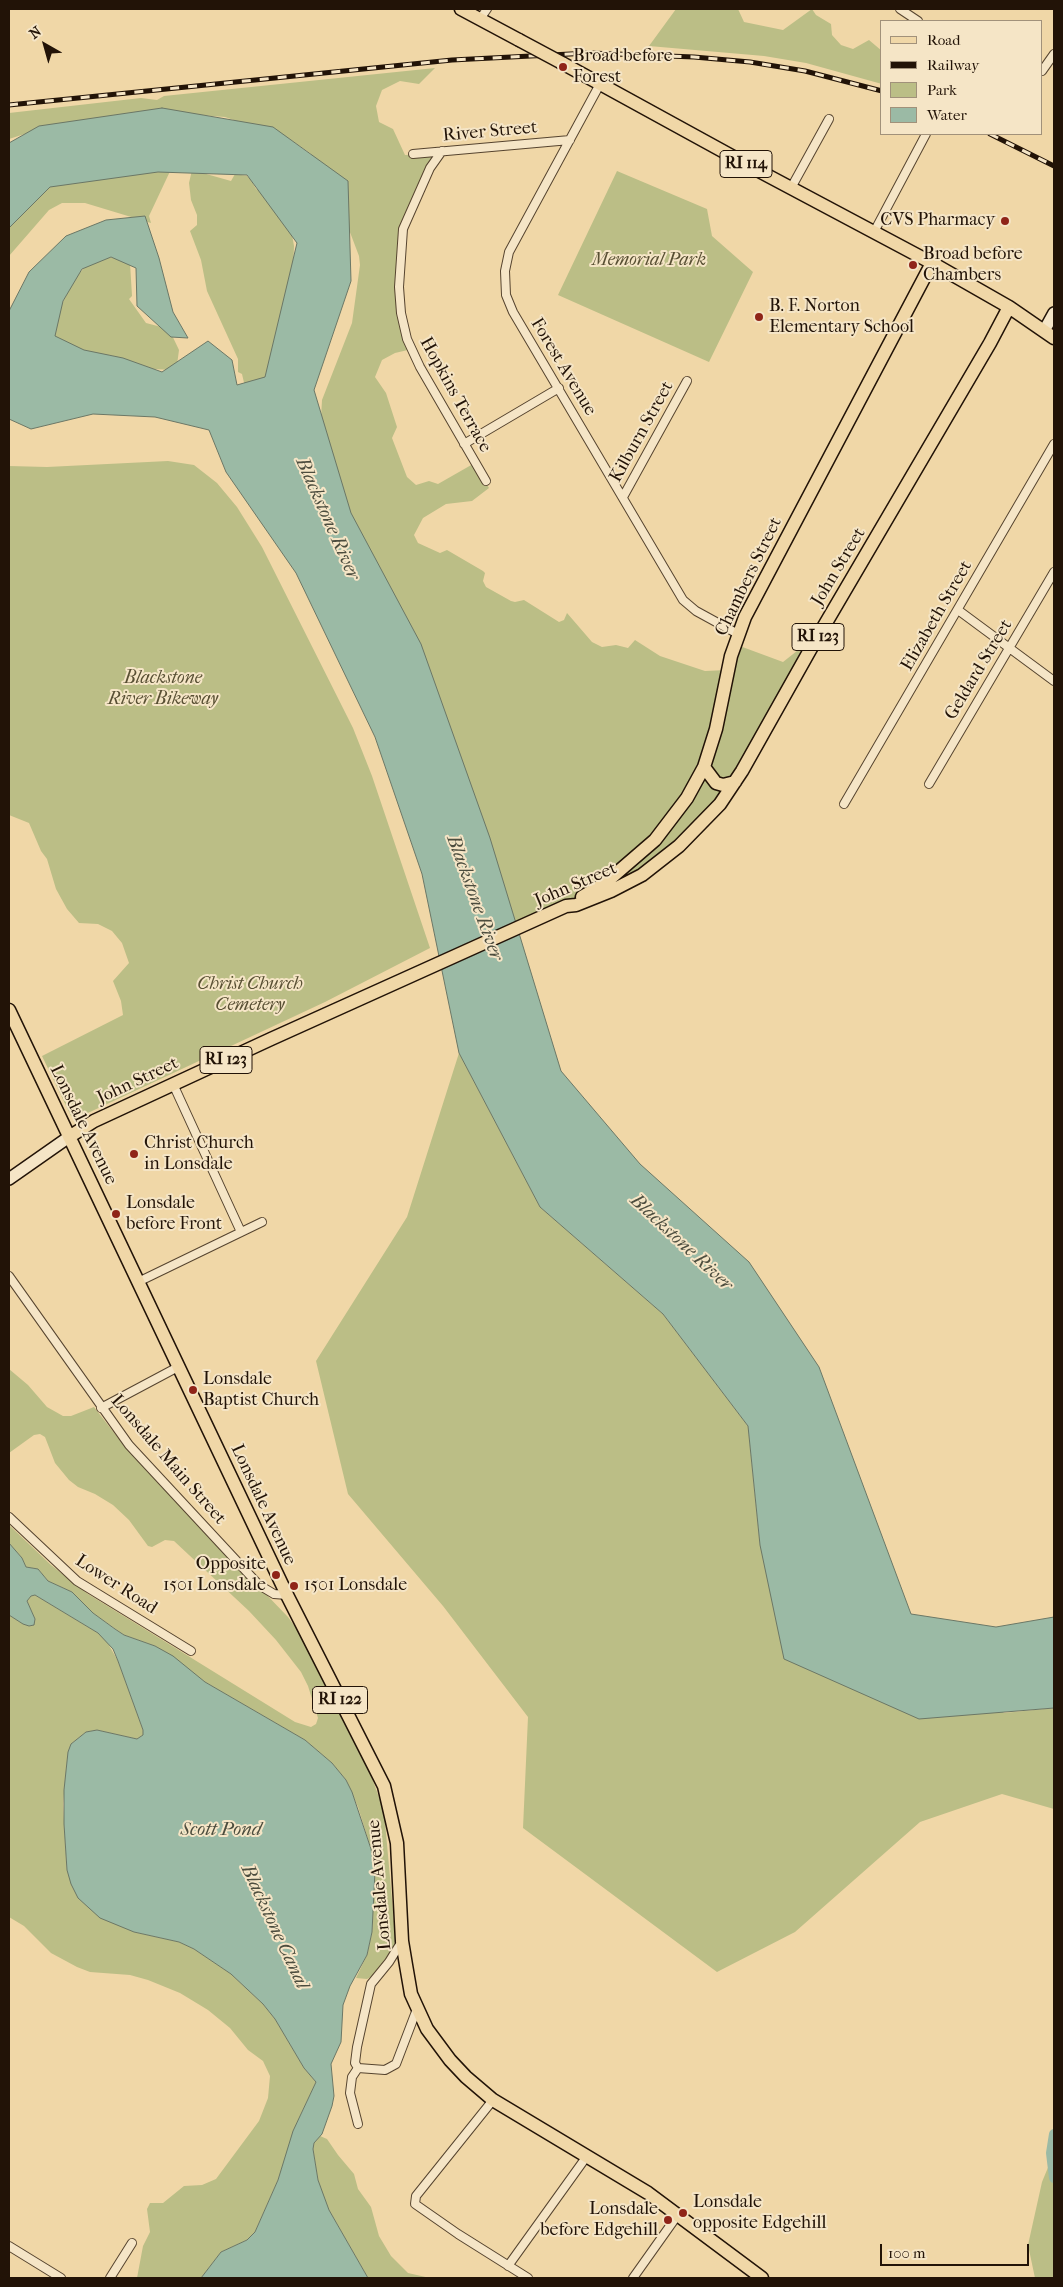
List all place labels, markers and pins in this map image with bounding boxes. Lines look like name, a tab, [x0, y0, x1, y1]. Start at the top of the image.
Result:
place label: Broad before Forest	[573, 46, 673, 88]
marker: Broad before Forest	[557, 61, 569, 73]
place label: CVS Pharmacy	[880, 210, 995, 232]
marker: CVS Pharmacy	[999, 215, 1011, 227]
place label: Broad before Chambers	[923, 244, 1023, 286]
marker: Broad before Chambers	[907, 259, 919, 271]
place label: B. F. Norton Elementary School	[769, 296, 914, 338]
marker: B. F. Norton Elementary School	[753, 311, 765, 323]
place label: Christ Church in Lonsdale	[144, 1133, 254, 1176]
marker: Christ Church in Lonsdale	[128, 1148, 140, 1160]
place label: Lonsdale before Front	[126, 1193, 222, 1236]
marker: Lonsdale before Front	[110, 1208, 122, 1220]
place label: Lonsdale Baptist Church	[203, 1369, 319, 1412]
marker: Lonsdale Baptist Church	[187, 1384, 199, 1396]
place label: Opposite 1501 Lonsdale	[163, 1554, 266, 1596]
marker: Opposite 1501 Lonsdale	[270, 1569, 282, 1581]
place label: 1501 Lonsdale	[304, 1575, 407, 1597]
marker: 1501 Lonsdale	[288, 1580, 300, 1592]
place label: Lonsdale opposite Edgehill	[693, 2192, 826, 2234]
place label: Lonsdale before Edgehill	[540, 2199, 658, 2242]
marker: Lonsdale opposite Edgehill	[677, 2207, 689, 2219]
marker: Lonsdale before Edgehill	[662, 2214, 674, 2226]

